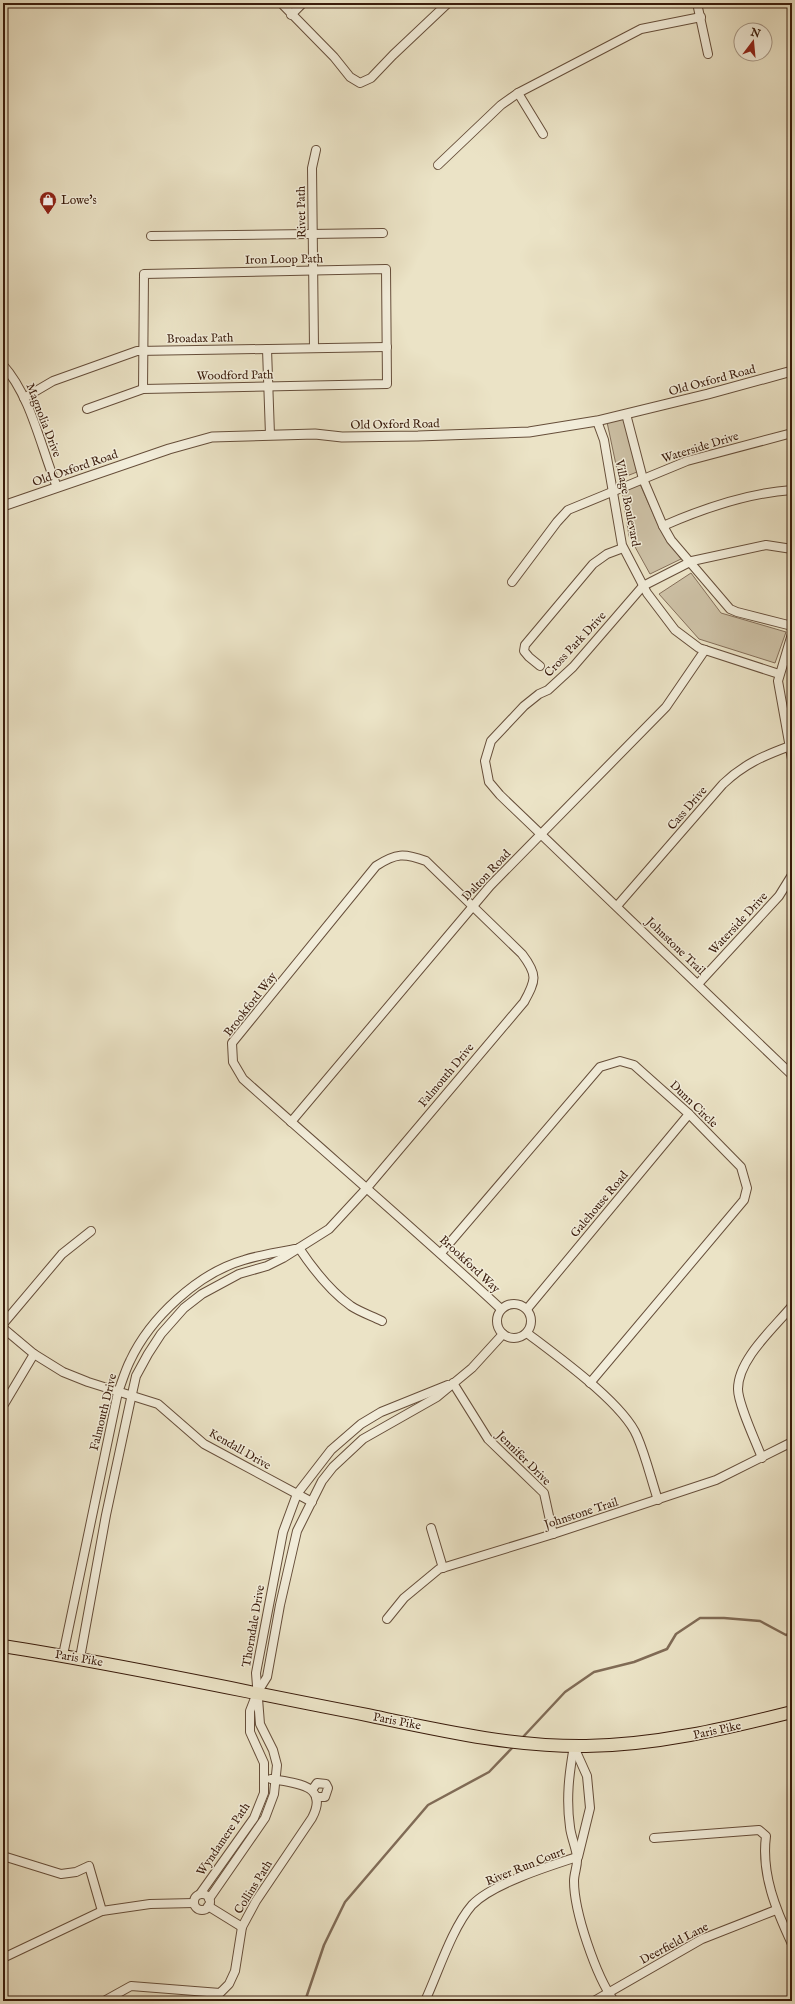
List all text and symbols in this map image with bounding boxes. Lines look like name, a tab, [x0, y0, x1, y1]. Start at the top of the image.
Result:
north arrow	[733, 22, 773, 62]
text: N	[748, 25, 762, 42]
street label: Rivet Path	[294, 185, 309, 238]
shop icon: Lowe's	[38, 190, 58, 215]
place label: Lowe's	[61, 193, 97, 208]
street label: Iron Loop Path	[245, 251, 324, 269]
street label: Broadax Path	[167, 330, 234, 347]
street label: Old Oxford Road	[667, 362, 758, 399]
street label: Woodford Path	[196, 367, 274, 384]
street label: Magnolia Drive	[23, 381, 65, 460]
street label: Old Oxford Road	[350, 416, 440, 433]
street label: Waterside Drive	[660, 429, 741, 466]
street label: Old Oxford Road	[31, 447, 120, 490]
street label: Village Boulevard	[612, 457, 643, 548]
street label: Cross Park Drive	[541, 608, 610, 680]
street label: Cass Drive	[664, 783, 711, 833]
street label: Dalton Road	[459, 846, 514, 904]
street label: Waterside Drive	[706, 889, 771, 958]
street label: Johnstone Trail	[641, 913, 709, 980]
street label: Brookford Way	[221, 969, 280, 1039]
street label: Falmouth Drive	[415, 1040, 478, 1110]
street label: Dunn Circle	[666, 1078, 721, 1131]
street label: Galehouse Road	[567, 1168, 632, 1241]
street label: Brookford Way	[436, 1232, 503, 1296]
street label: Falmouth Drive	[87, 1372, 120, 1452]
street label: Kendall Drive	[206, 1426, 274, 1473]
street label: Jennifer Drive	[491, 1427, 554, 1490]
street label: Johnstone Trail	[540, 1494, 621, 1534]
street label: Thorndale Drive	[239, 1583, 268, 1668]
street label: Paris Pike	[54, 1647, 105, 1670]
street label: Paris Pike	[372, 1710, 423, 1734]
street label: Paris Pike	[692, 1718, 743, 1743]
street label: Wyndamere Path	[193, 1799, 254, 1879]
street label: River Run Court	[483, 1844, 567, 1889]
street label: Collins Path	[231, 1857, 276, 1917]
street label: Deerfield Lane	[637, 1919, 711, 1968]

